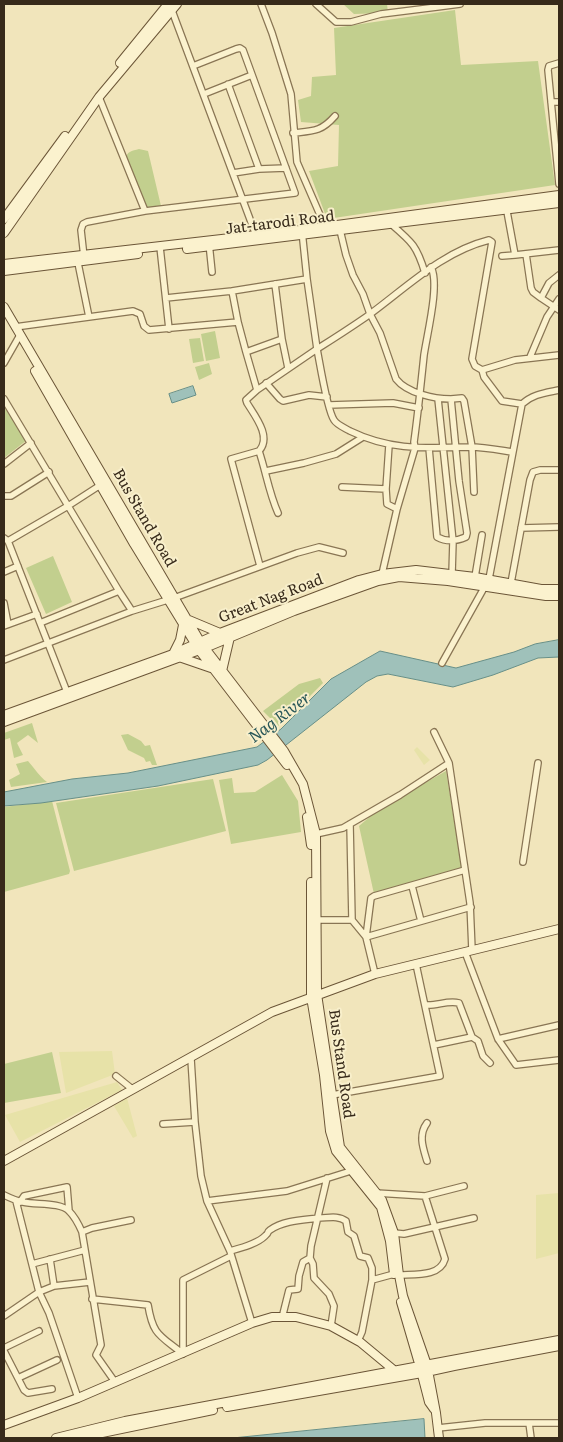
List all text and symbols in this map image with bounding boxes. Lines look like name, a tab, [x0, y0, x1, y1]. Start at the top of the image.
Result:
street label: Jat-tarodi Road	[224, 207, 336, 239]
street label: Bus Stand Road	[109, 466, 179, 570]
street label: Great Nag Road	[216, 571, 326, 627]
water label: Nag River	[245, 689, 315, 747]
street label: Bus Stand Road	[324, 1008, 358, 1120]

